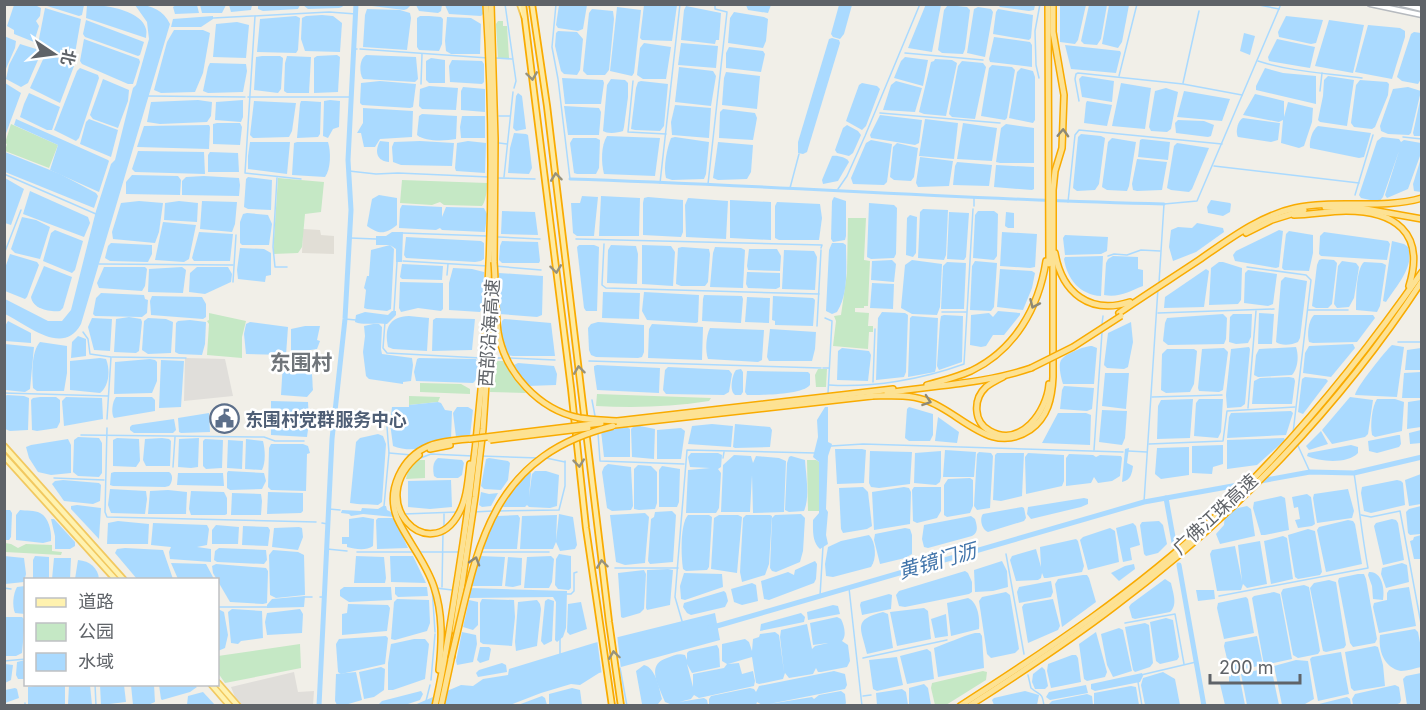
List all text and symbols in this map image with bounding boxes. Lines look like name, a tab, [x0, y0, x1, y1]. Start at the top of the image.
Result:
north arrow	[24, 24, 84, 84]
text: 北	[57, 47, 80, 67]
one-way arrow	[526, 71, 538, 80]
one-way arrow	[1056, 129, 1069, 138]
one-way arrow	[550, 172, 563, 181]
one-way arrow	[550, 265, 562, 274]
street label: 西部沿海高速	[475, 278, 503, 388]
one-way arrow	[1030, 297, 1042, 308]
district label: 东围村	[270, 350, 333, 375]
one-way arrow	[573, 366, 586, 375]
one-way arrow	[921, 394, 932, 406]
public building icon: 东围村党群服务中心	[208, 403, 240, 435]
place label: 东围村党群服务中心	[245, 409, 407, 430]
one-way arrow	[572, 458, 585, 467]
street label: 广佛江珠高速	[1168, 469, 1262, 559]
water label: 黄镜门沥	[895, 538, 982, 584]
one-way arrow	[468, 556, 480, 567]
one-way arrow	[596, 559, 609, 569]
legend	[24, 578, 219, 686]
text: 道路	[78, 591, 114, 612]
text: 公园	[78, 621, 114, 642]
scale bar	[1210, 647, 1300, 685]
text: 水域	[78, 651, 114, 672]
one-way arrow	[608, 651, 620, 660]
text: 200 m	[1219, 657, 1274, 678]

